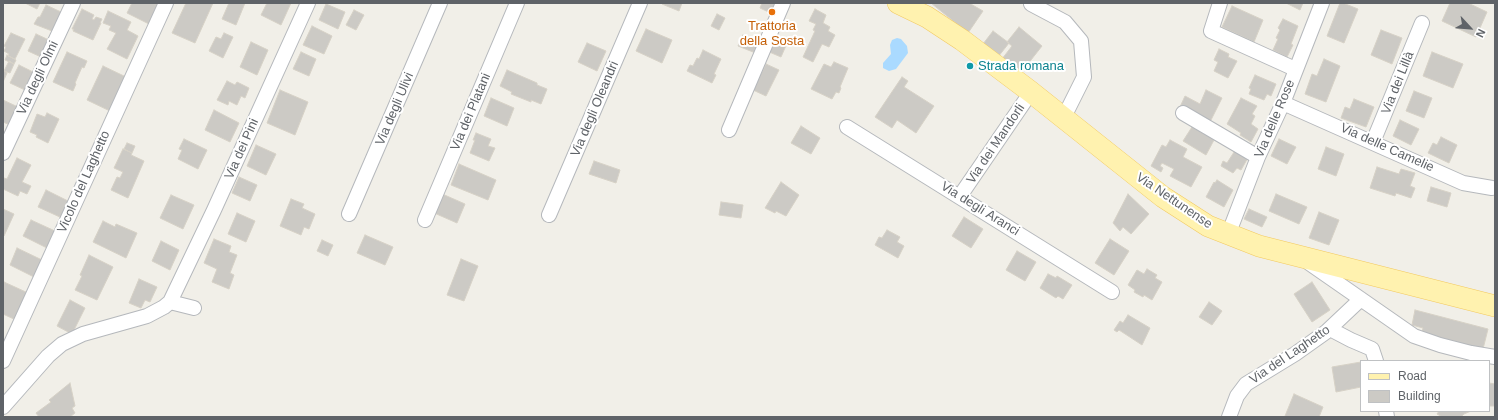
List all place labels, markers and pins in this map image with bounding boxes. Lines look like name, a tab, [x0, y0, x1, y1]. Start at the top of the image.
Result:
marker: Trattoria della Sosta	[767, 7, 777, 17]
place label: Trattoria della Sosta	[740, 18, 804, 49]
place label: Strada romana	[978, 58, 1064, 74]
marker: Strada romana	[965, 61, 975, 71]

